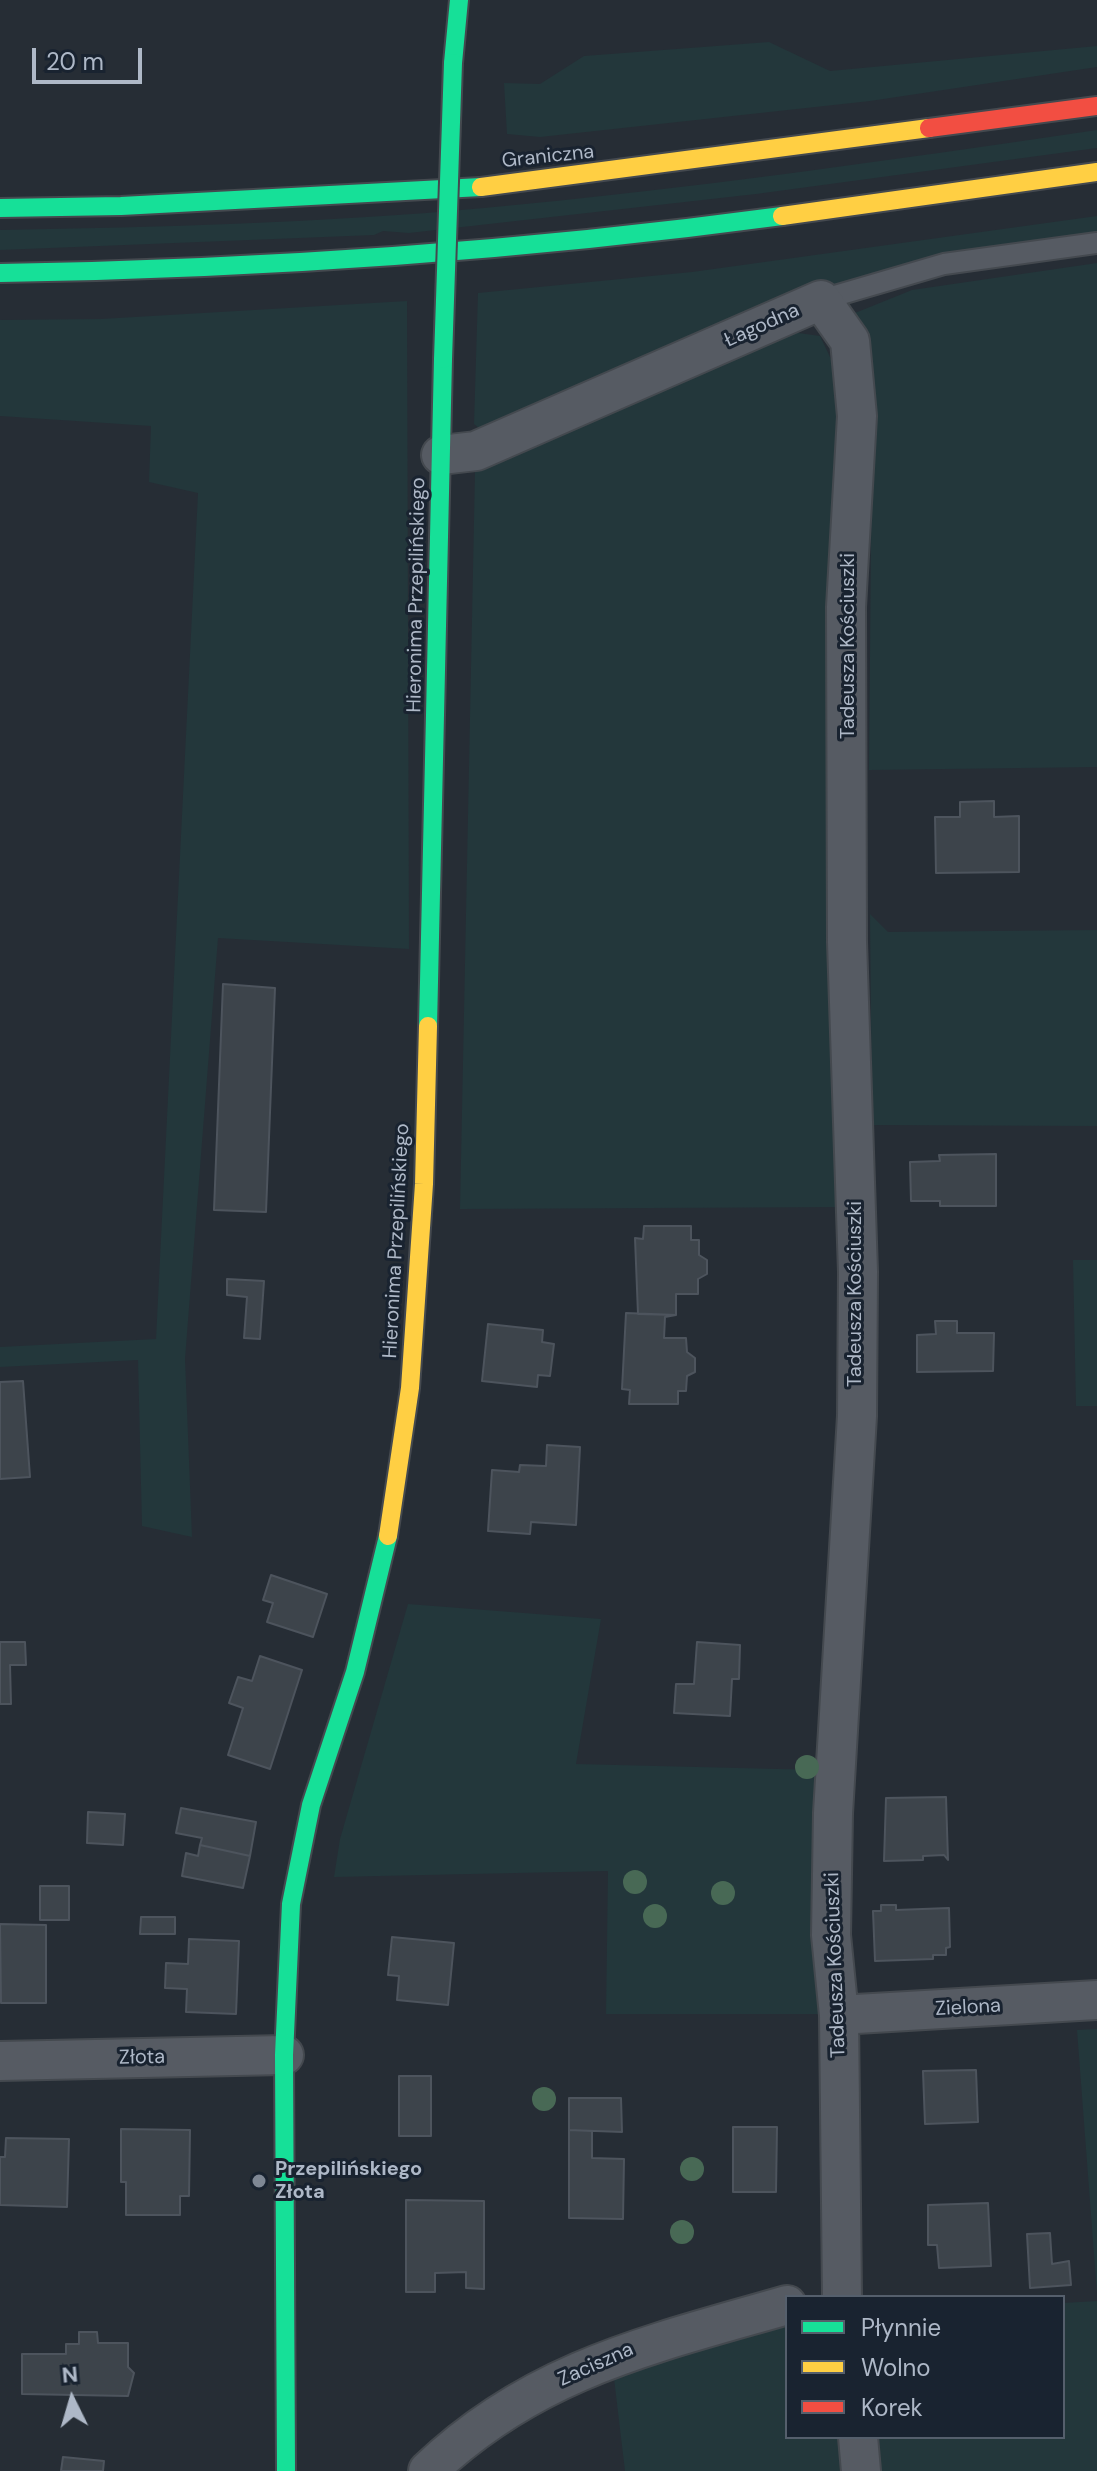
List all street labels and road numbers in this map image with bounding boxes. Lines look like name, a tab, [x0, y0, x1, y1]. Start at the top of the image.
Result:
street label: Graniczna	[501, 140, 595, 174]
street label: Łagodna	[721, 299, 803, 353]
street label: Hieronima Przepilińskiego	[403, 477, 431, 713]
street label: Tadeusza Kościuszki	[837, 553, 861, 739]
street label: Hieronima Przepilińskiego	[379, 1123, 415, 1359]
street label: Tadeusza Kościuszki	[844, 1201, 868, 1387]
street label: Tadeusza Kościuszki	[821, 1872, 851, 2058]
street label: Zielona	[935, 1994, 1001, 2022]
street label: Złota	[119, 2046, 165, 2070]
street label: Zaciszna	[555, 2338, 637, 2392]

